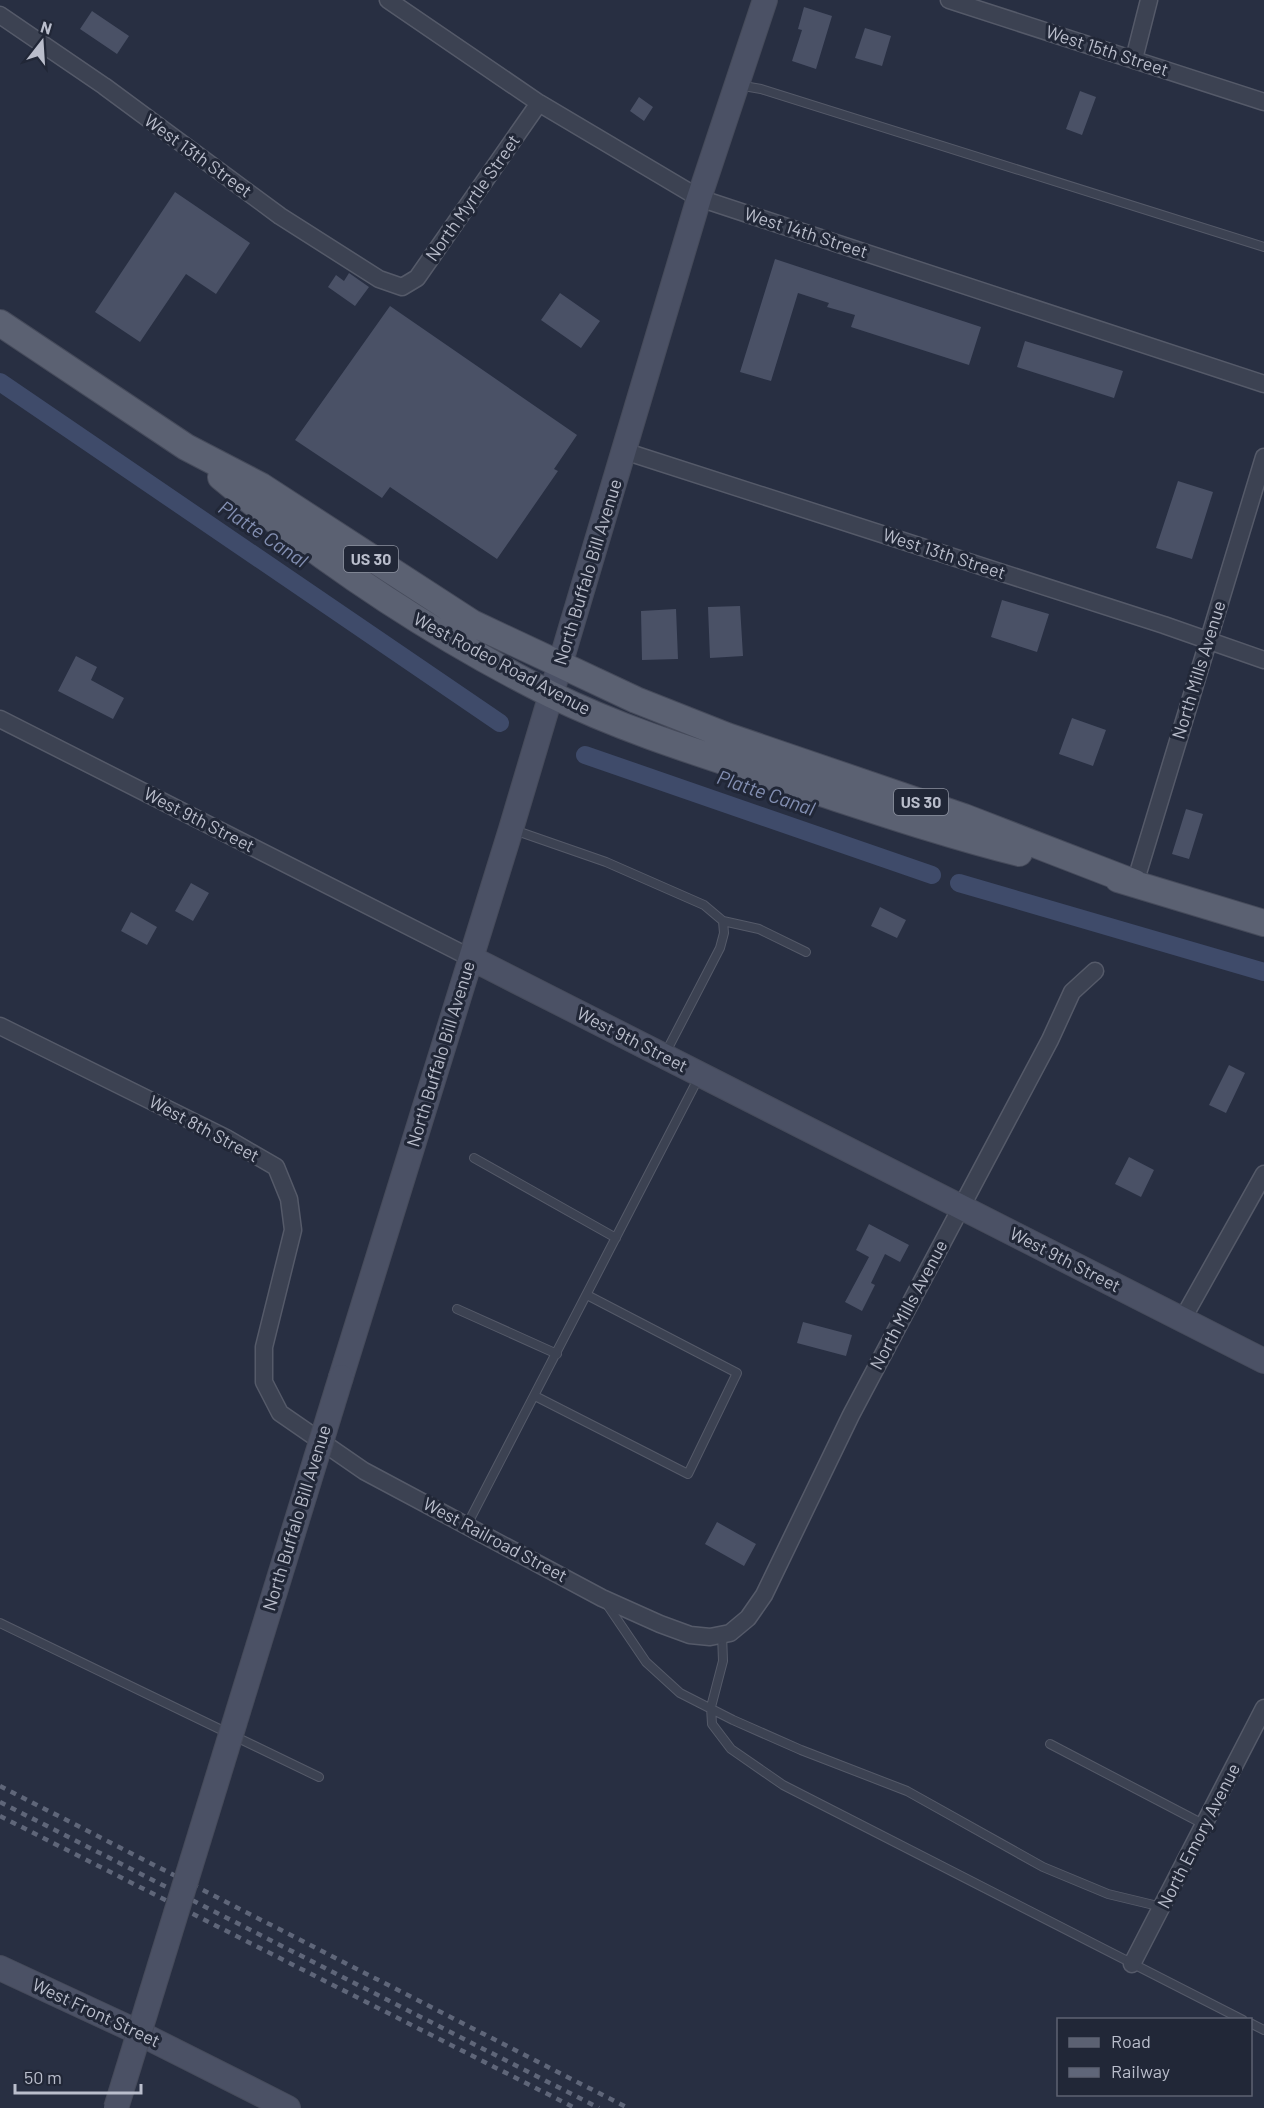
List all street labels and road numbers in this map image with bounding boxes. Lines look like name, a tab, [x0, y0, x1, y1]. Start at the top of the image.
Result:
street label: West 15th Street	[1043, 20, 1171, 80]
street label: West 13th Street	[140, 109, 257, 202]
street label: North Myrtle Street	[420, 130, 524, 265]
street label: West 14th Street	[742, 202, 871, 262]
street label: North Buffalo Bill Avenue	[548, 476, 626, 667]
street label: West 13th Street	[880, 523, 1008, 583]
road number: US 30	[344, 546, 398, 572]
street label: North Mills Avenue	[1166, 598, 1230, 742]
street label: West Rodeo Road Avenue	[410, 607, 595, 719]
street label: West 9th Street	[140, 782, 259, 856]
road number: US 30	[894, 789, 948, 815]
street label: North Buffalo Bill Avenue	[401, 958, 479, 1149]
street label: West 9th Street	[573, 1002, 692, 1076]
street label: West 8th Street	[146, 1090, 263, 1166]
street label: West 9th Street	[1006, 1222, 1125, 1296]
street label: North Mills Avenue	[865, 1236, 952, 1373]
street label: North Buffalo Bill Avenue	[257, 1422, 335, 1613]
street label: West Railroad Street	[420, 1492, 571, 1586]
street label: North Emory Avenue	[1152, 1759, 1244, 1912]
street label: West Front Street	[29, 1973, 164, 2051]

